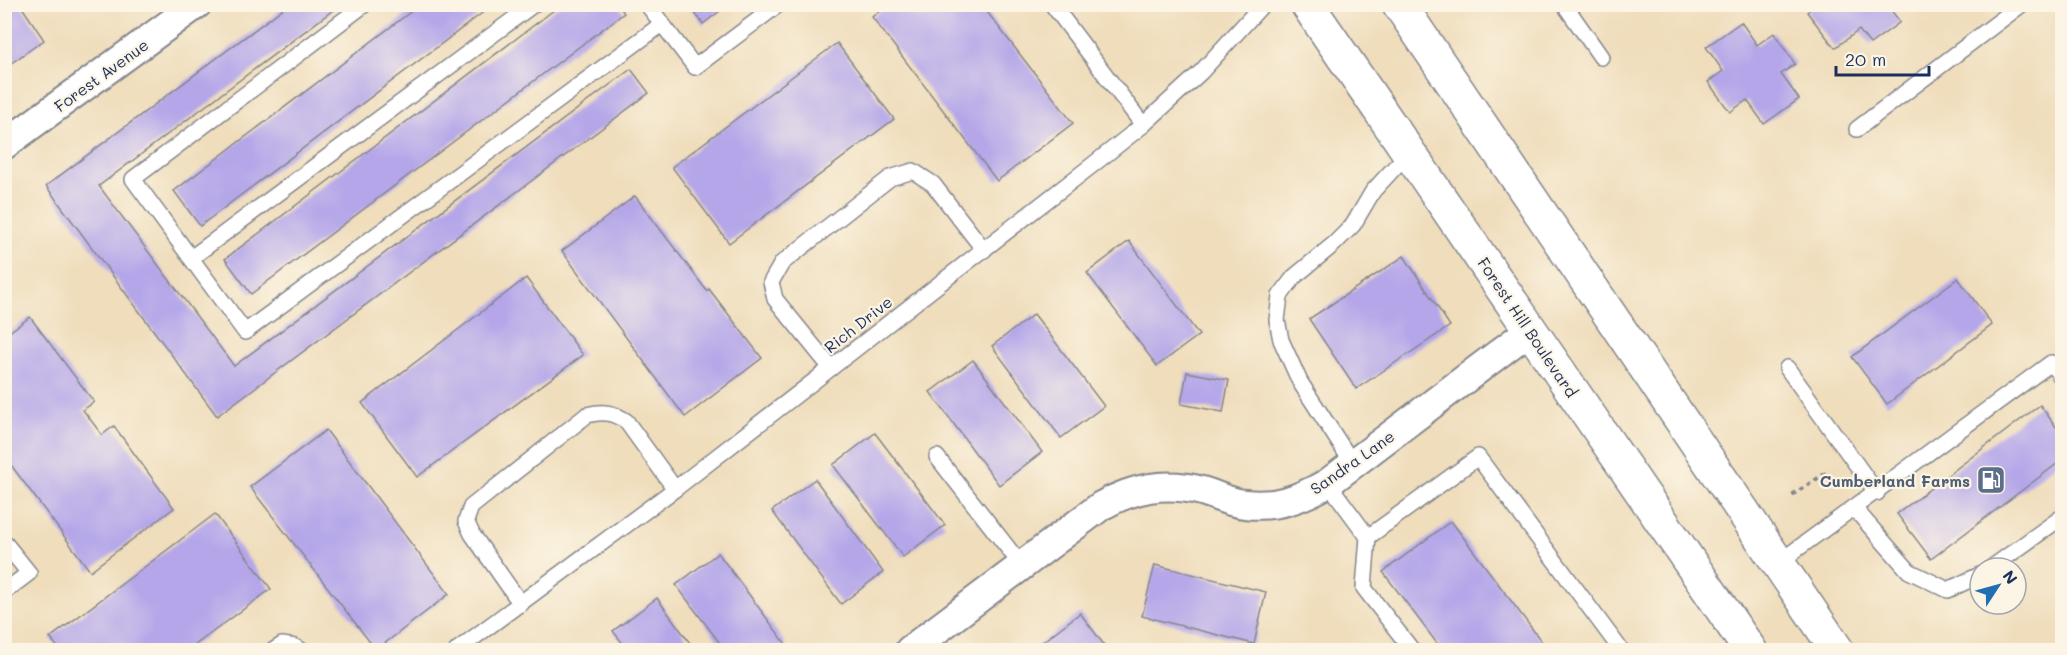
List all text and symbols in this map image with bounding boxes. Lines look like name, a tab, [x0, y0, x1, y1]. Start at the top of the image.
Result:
street label: Forest Avenue	[50, 34, 152, 116]
scale bar	[1836, 39, 1929, 77]
text: 20 m	[1845, 47, 1886, 71]
street label: Forest Hill Boulevard	[1473, 253, 1583, 401]
street label: Rich Drive	[820, 291, 896, 357]
street label: Sandra Lane	[1306, 425, 1398, 499]
fuel station icon: Cumberland Farms	[1975, 464, 2007, 496]
place label: Cumberland Farms	[1820, 470, 1970, 491]
north arrow	[1968, 556, 2028, 616]
text: N	[1998, 566, 2023, 588]

